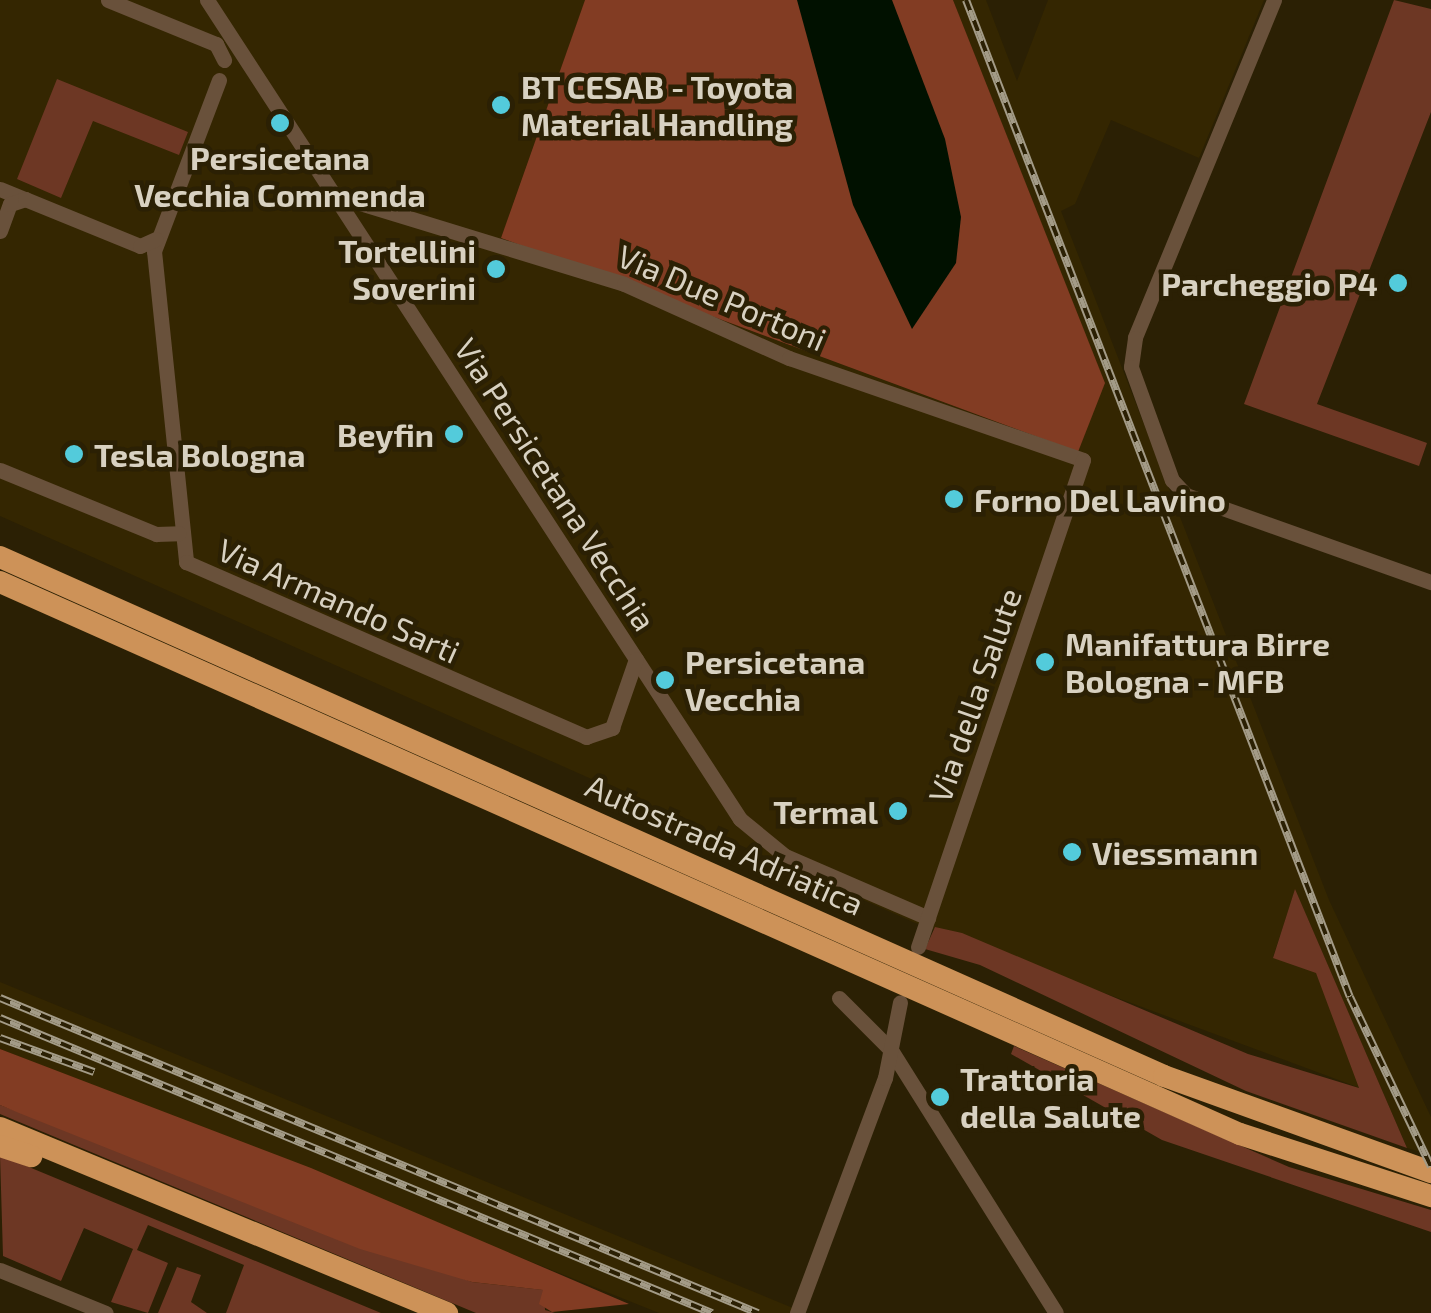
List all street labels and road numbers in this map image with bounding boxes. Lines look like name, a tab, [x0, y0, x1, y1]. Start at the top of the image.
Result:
street label: Via Due Portoni	[612, 236, 832, 358]
street label: Via Persicetana Vecchia	[447, 330, 665, 638]
street label: Via Armando Sarti	[212, 529, 466, 671]
street label: Via della Salute	[919, 583, 1029, 807]
street label: Autostrada Adriatica	[580, 765, 870, 923]

